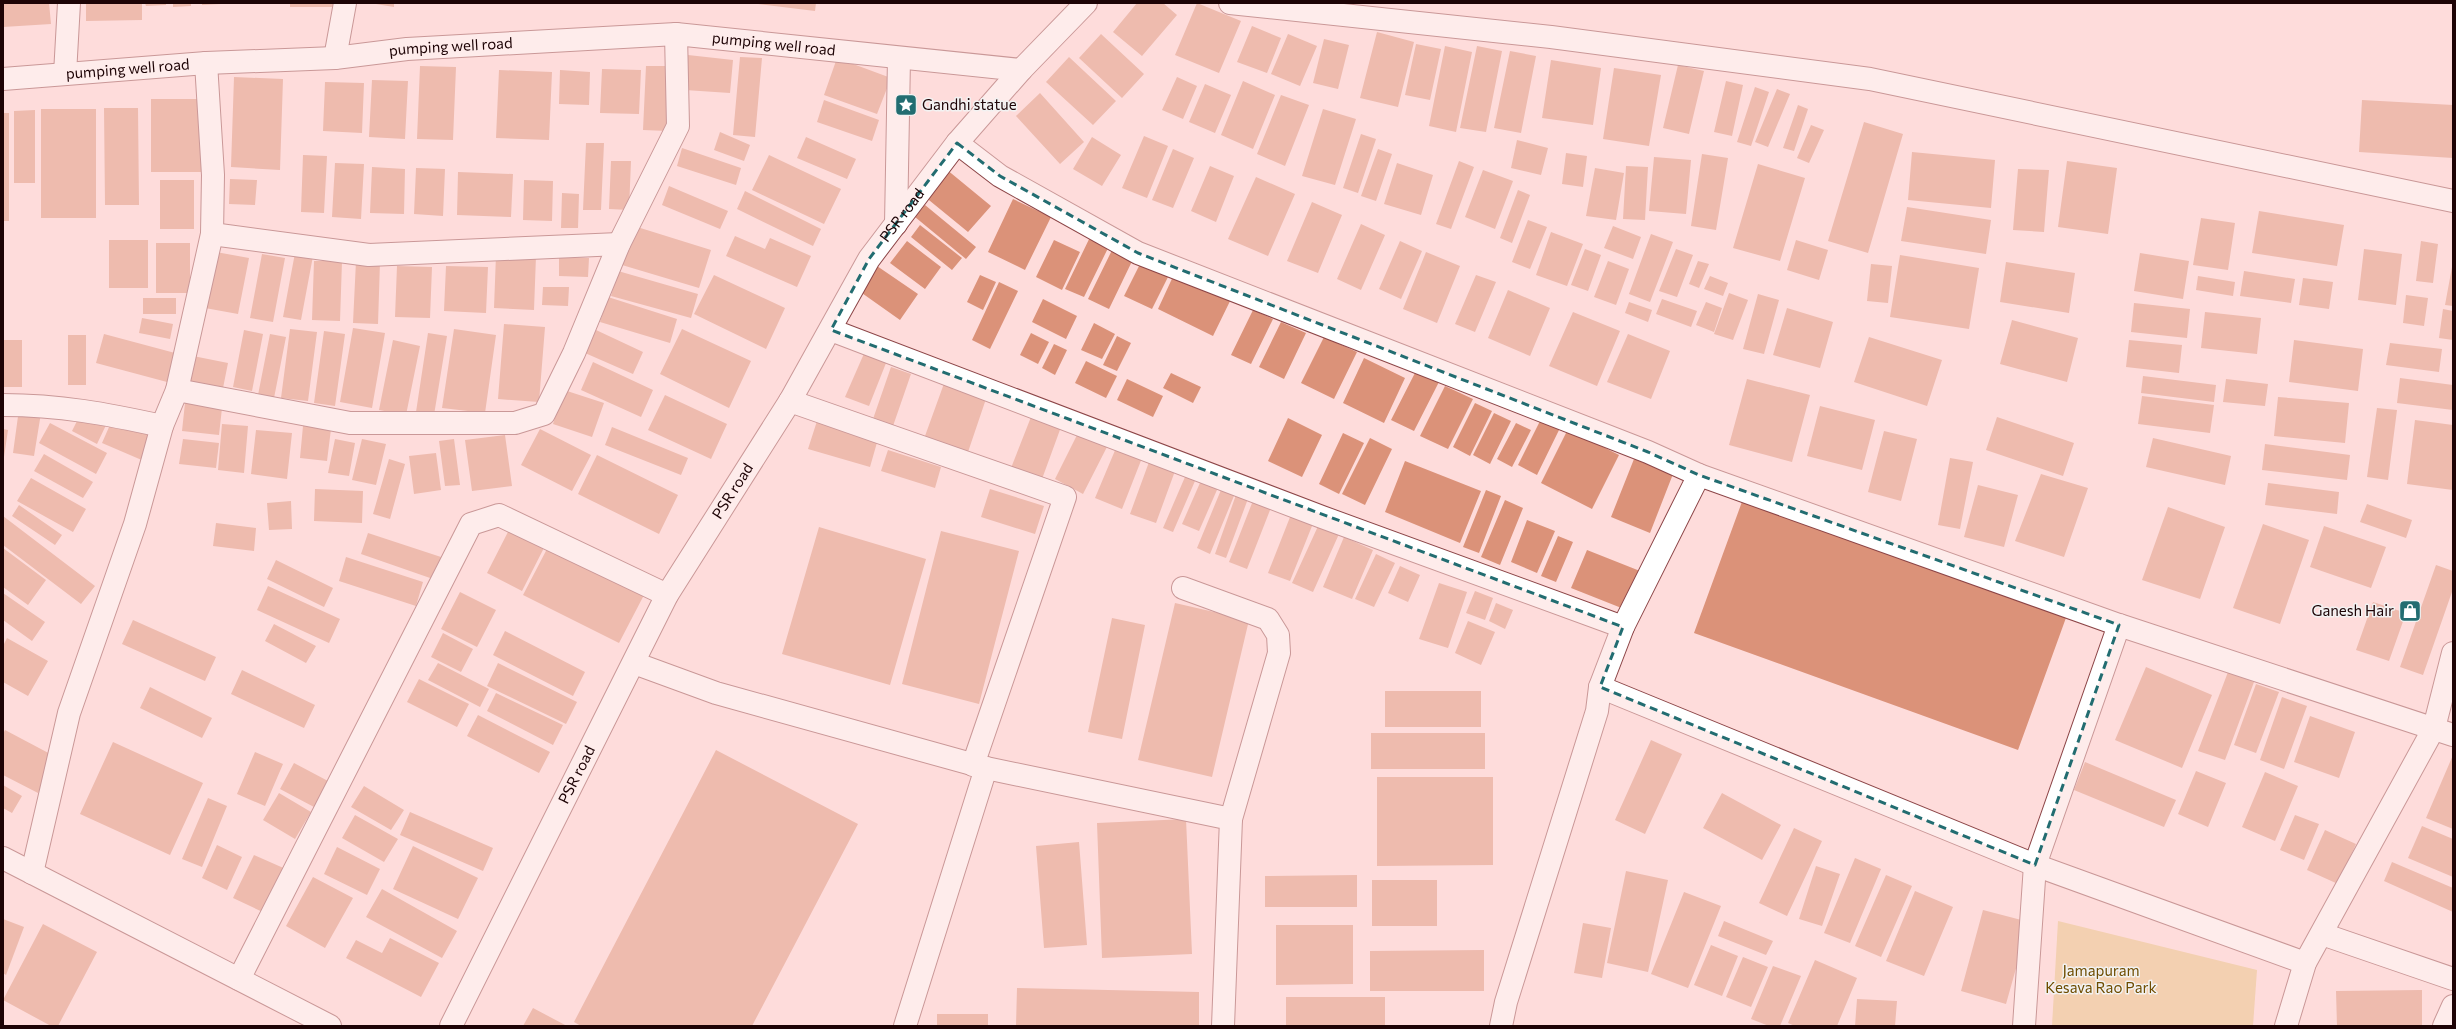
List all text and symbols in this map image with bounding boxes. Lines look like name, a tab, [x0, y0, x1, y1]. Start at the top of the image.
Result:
street label: pumping well road	[711, 28, 837, 59]
street label: pumping well road	[388, 33, 513, 59]
street label: pumping well road	[65, 54, 190, 82]
place icon: Gandhi statue	[893, 92, 919, 118]
place label: Gandhi statue	[922, 95, 1017, 113]
street label: PSR road	[875, 185, 927, 245]
street label: PSR road	[708, 459, 756, 522]
shop icon: Ganesh Hair	[2397, 598, 2423, 624]
place label: Ganesh Hair	[2311, 601, 2394, 619]
street label: PSR road	[554, 742, 598, 806]
park label: Jamapuram Kesava Rao Park	[2045, 961, 2157, 996]

